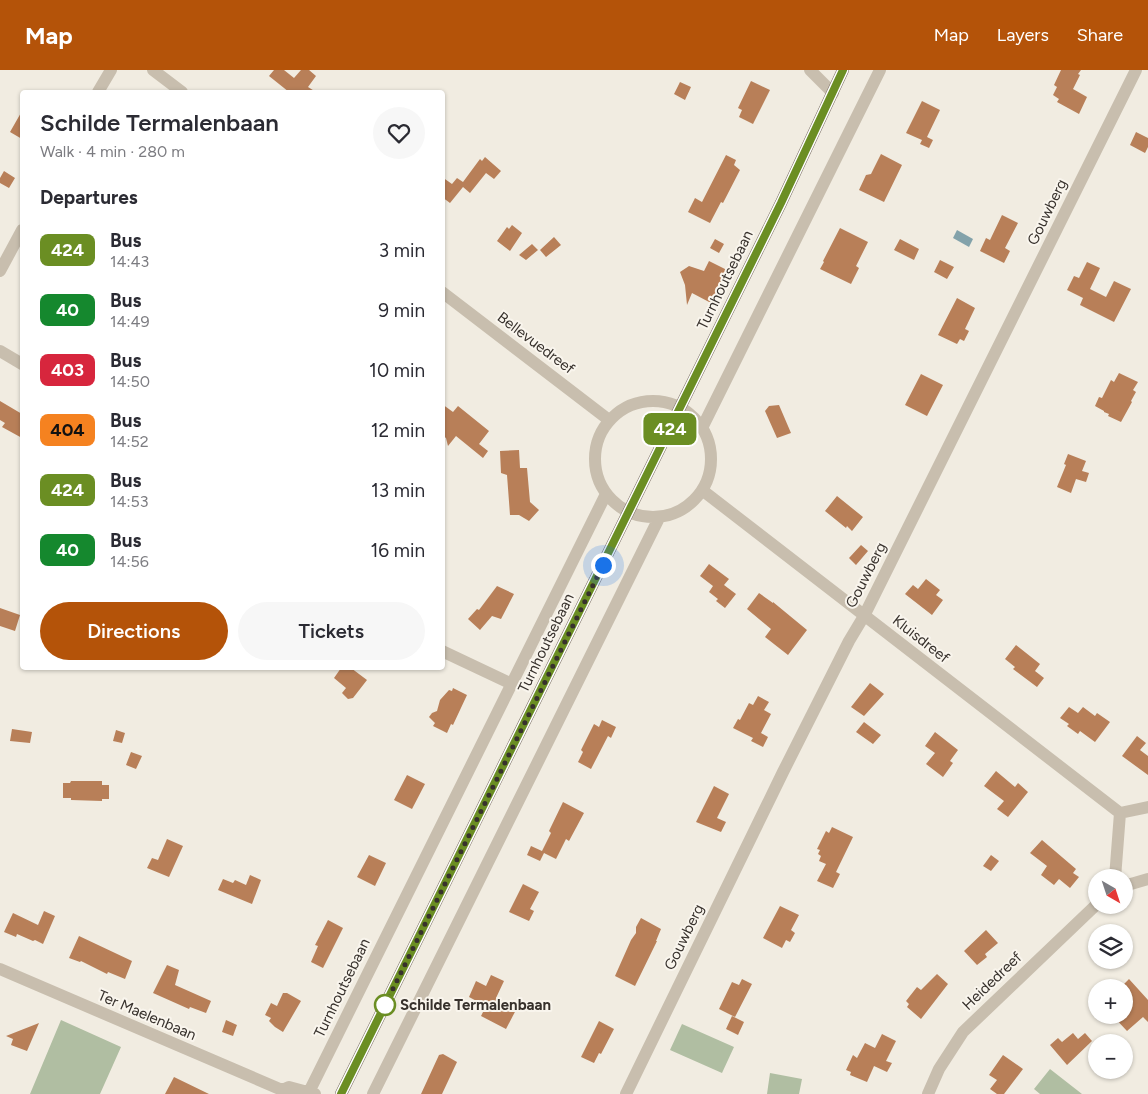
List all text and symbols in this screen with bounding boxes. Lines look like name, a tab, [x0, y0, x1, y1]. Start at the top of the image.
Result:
text: Map	[25, 21, 73, 50]
text: Map	[934, 24, 969, 46]
text: Layers	[997, 24, 1049, 46]
text: Share	[1077, 24, 1123, 46]
button: heart	[373, 107, 425, 159]
text: Schilde Termalenbaan	[40, 108, 279, 137]
text: Walk · 4 min · 280 m	[40, 142, 185, 161]
street label: Gouwberg	[1023, 176, 1071, 248]
text: Departures	[40, 186, 138, 209]
street label: Turnhoutsebaan	[693, 227, 757, 333]
text: Bus	[110, 229, 141, 252]
text: 424	[51, 239, 84, 261]
text: 3 min	[379, 239, 425, 262]
text: 14:43	[110, 252, 149, 271]
text: Bus	[110, 289, 141, 312]
text: 40	[56, 299, 79, 321]
text: 9 min	[378, 299, 425, 322]
street label: Bellevuedreef	[494, 308, 579, 378]
text: 14:49	[110, 312, 150, 331]
text: Bus	[110, 349, 141, 372]
text: 403	[51, 359, 84, 381]
text: 10 min	[369, 359, 425, 382]
text: 14:50	[110, 372, 150, 391]
text: Bus	[110, 409, 141, 432]
line badge: 424	[641, 413, 699, 445]
text: 424	[653, 418, 687, 440]
text: 404	[50, 419, 85, 441]
text: 12 min	[371, 419, 425, 442]
text: 14:52	[110, 432, 149, 451]
text: Bus	[110, 469, 141, 492]
text: 424	[51, 479, 84, 501]
text: 13 min	[371, 479, 425, 502]
text: 14:53	[110, 492, 149, 511]
text: Bus	[110, 529, 141, 552]
text: 40	[56, 539, 79, 561]
text: 16 min	[371, 539, 425, 562]
street label: Gouwberg	[842, 539, 890, 611]
text: 14:56	[110, 552, 149, 571]
your location	[591, 553, 616, 578]
street label: Turnhoutsebaan	[514, 590, 578, 696]
button: Directions	[40, 602, 228, 660]
button: Tickets	[238, 602, 425, 660]
street label: Kluisdreef	[889, 611, 953, 667]
north arrow	[1088, 869, 1132, 914]
map controls	[1088, 869, 1133, 1079]
street label: Gouwberg	[660, 901, 708, 973]
button: layers	[1088, 924, 1133, 969]
street label: Turnhoutsebaan	[310, 935, 374, 1041]
street label: Heidedreef	[959, 948, 1026, 1014]
button: +	[1088, 979, 1133, 1024]
street label: Ter Maelenbaan	[95, 986, 199, 1044]
marker: Schilde Termalenbaan	[374, 994, 396, 1016]
place label: Schilde Termalenbaan	[400, 996, 551, 1014]
button: −	[1088, 1034, 1133, 1079]

